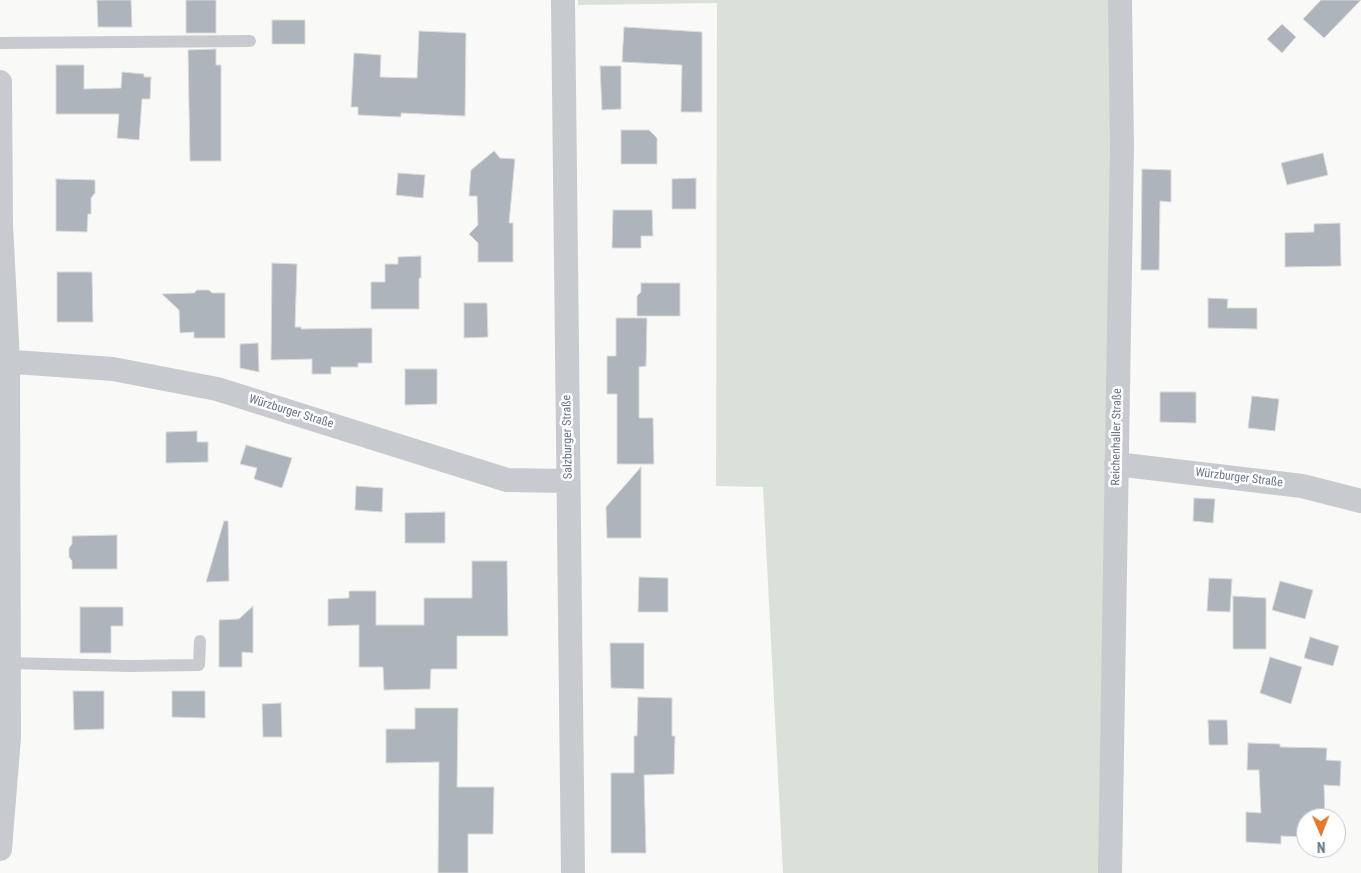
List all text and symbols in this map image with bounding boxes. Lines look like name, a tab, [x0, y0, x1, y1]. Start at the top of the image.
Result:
street label: Reichenhaller Straße	[1109, 388, 1125, 486]
street label: Würzburger Straße	[247, 392, 335, 432]
street label: Salzburger Straße	[560, 395, 576, 479]
street label: Würzburger Straße	[1195, 466, 1283, 490]
north arrow	[1296, 808, 1346, 858]
text: N	[1317, 839, 1326, 855]

